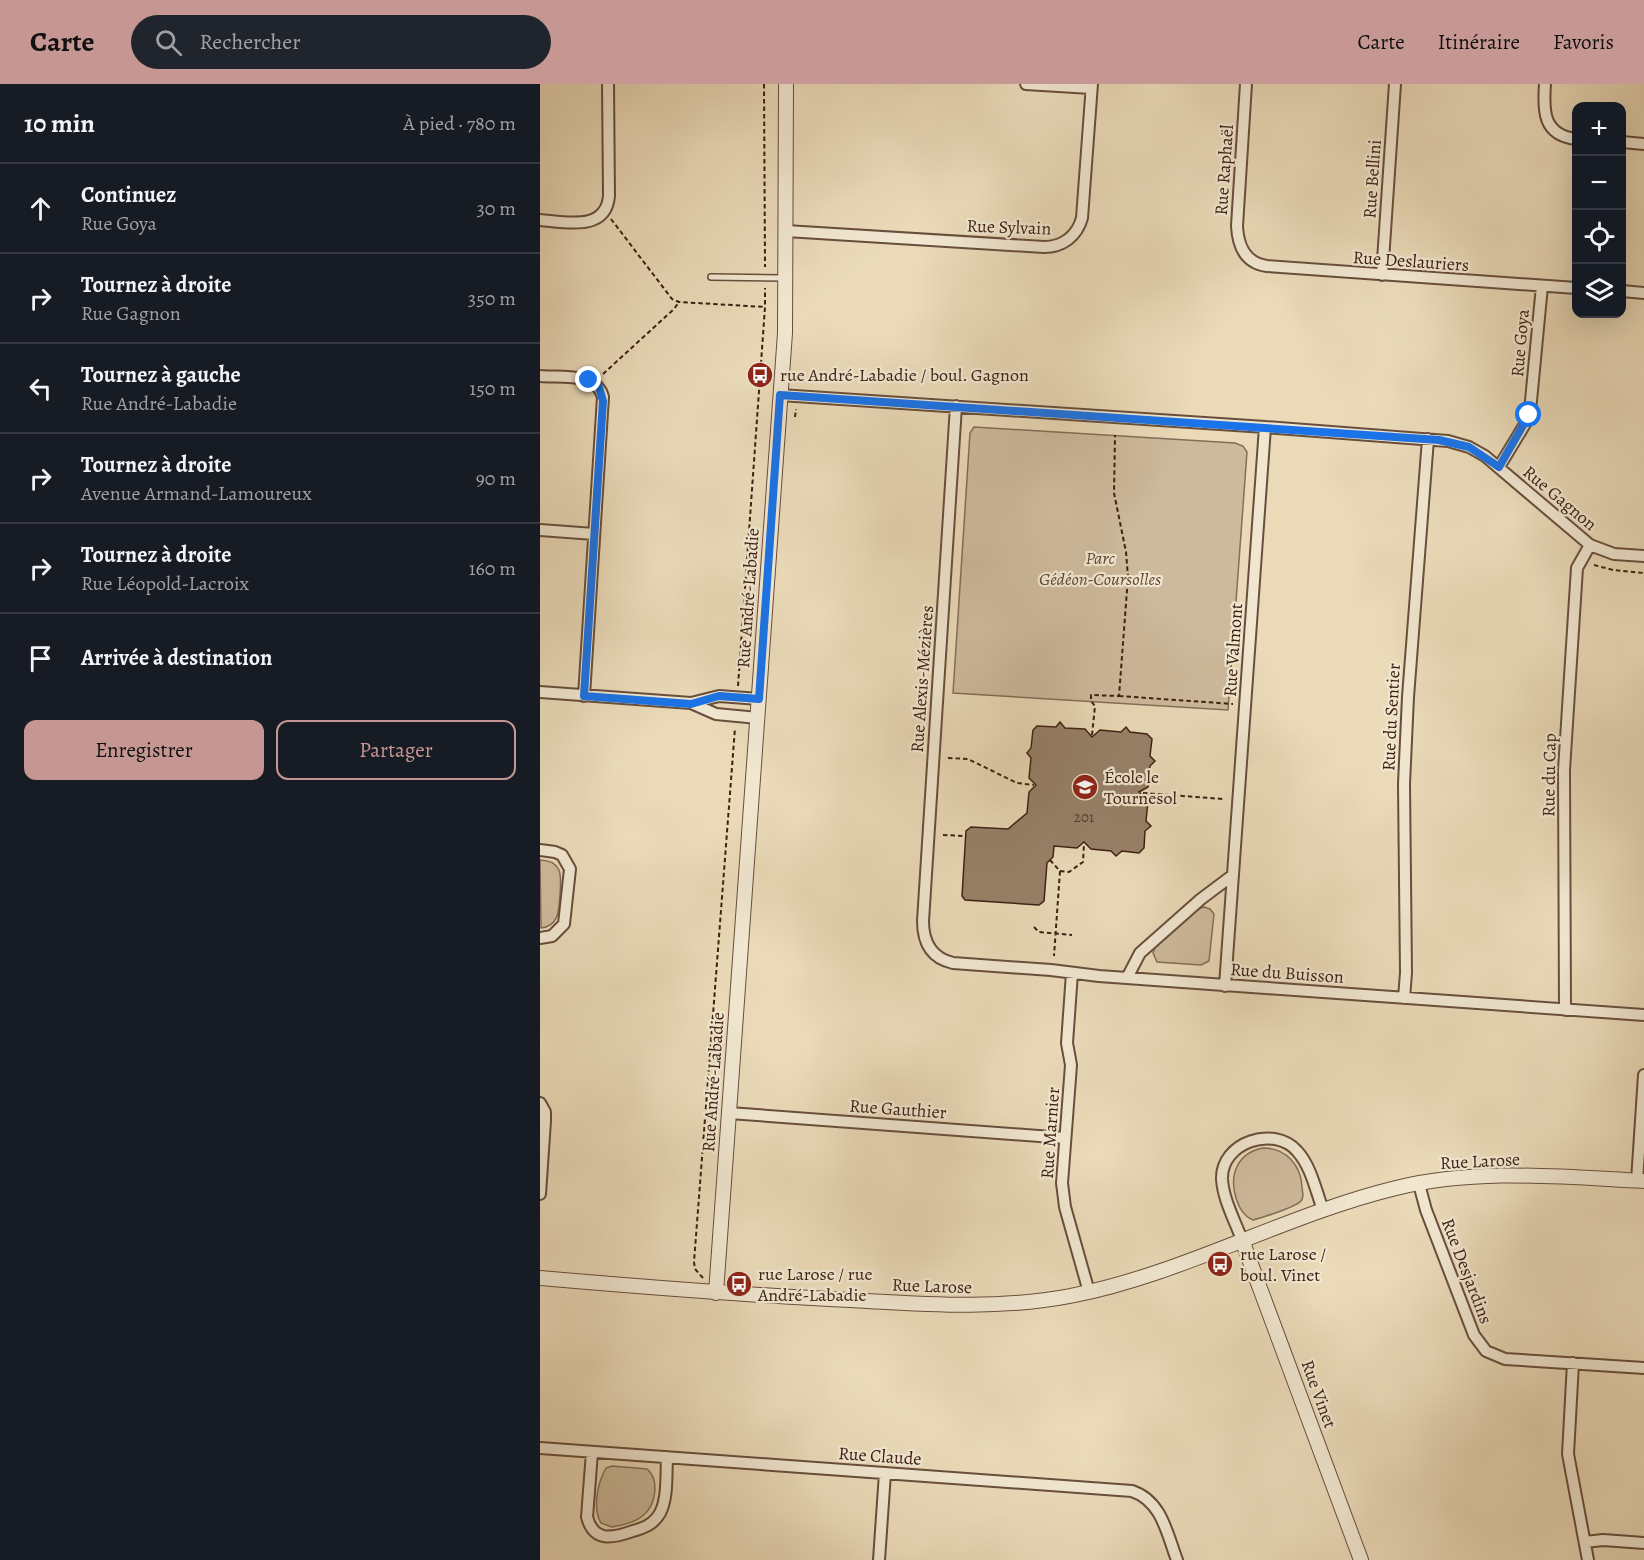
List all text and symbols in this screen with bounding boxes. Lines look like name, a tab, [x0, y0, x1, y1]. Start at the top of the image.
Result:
search box	[131, 15, 551, 69]
text: Carte	[30, 23, 95, 61]
icon: search	[152, 26, 185, 59]
text: Rechercher	[200, 27, 301, 57]
text: Carte	[1357, 28, 1405, 56]
text: Itinéraire	[1438, 28, 1520, 56]
text: Favoris	[1553, 28, 1614, 56]
map controls	[1572, 102, 1626, 318]
button: +	[1572, 102, 1626, 156]
text: 10 min	[24, 106, 95, 141]
text: À pied · 780 m	[403, 110, 516, 137]
street label: Rue Raphaël	[1209, 123, 1239, 216]
street label: Rue Bellini	[1357, 139, 1387, 219]
button: −	[1572, 156, 1626, 210]
text: Continuez	[81, 180, 176, 210]
icon: ahead	[24, 192, 57, 225]
text: 30 m	[476, 195, 516, 222]
text: Rue Goya	[81, 210, 157, 237]
button: locate	[1572, 210, 1626, 264]
street label: Rue Sylvain	[966, 214, 1052, 240]
street label: Rue Deslauriers	[1352, 245, 1470, 277]
button: layers	[1572, 264, 1626, 318]
text: Tournez à droite	[81, 270, 232, 300]
icon: right	[24, 282, 57, 315]
text: 350 m	[468, 285, 516, 312]
text: Rue Gagnon	[81, 300, 181, 327]
street label: Rue Goya	[1505, 307, 1535, 378]
text: Tournez à gauche	[81, 360, 241, 390]
bus stop icon: rue André-Labadie / boul. Gagnon	[745, 360, 775, 390]
place label: rue André-Labadie / boul. Gagnon	[780, 363, 1029, 387]
route end	[575, 366, 601, 392]
icon: left	[24, 372, 57, 405]
text: 150 m	[469, 375, 516, 402]
text: Rue André-Labadie	[81, 390, 237, 417]
route start	[1515, 401, 1541, 427]
text: Tournez à droite	[81, 450, 232, 480]
street label: Rue Gagnon	[1518, 460, 1602, 536]
icon: right	[24, 462, 57, 495]
text: 90 m	[476, 465, 516, 492]
text: Avenue Armand-Lamoureux	[81, 480, 312, 507]
street label: Rue André-Labadie	[731, 527, 765, 669]
text: Tournez à droite	[81, 540, 232, 570]
park label: Parc Gédéon-Coursolles	[1039, 546, 1161, 591]
icon: right	[24, 552, 57, 585]
text: 160 m	[469, 555, 516, 582]
text: Rue Léopold-Lacroix	[81, 570, 249, 597]
street label: Rue Valmont	[1218, 602, 1248, 698]
street label: Rue Alexis-Mézières	[905, 605, 939, 753]
icon: arrive	[24, 642, 57, 675]
text: Arrivée à destination	[81, 643, 272, 673]
street label: Rue du Sentier	[1376, 662, 1406, 771]
button: Enregistrer	[24, 720, 264, 780]
button: Partager	[276, 720, 516, 780]
street label: Rue du Cap	[1536, 733, 1562, 817]
place label: École le Tournesol	[1104, 765, 1177, 810]
school or university icon: École le Tournesol	[1070, 772, 1100, 802]
house number: 201	[1074, 807, 1094, 827]
street label: Rue du Buisson	[1229, 957, 1345, 989]
street label: Rue André-Labadie	[696, 1011, 730, 1153]
street label: Rue Marnier	[1035, 1086, 1065, 1180]
street label: Rue Gauthier	[849, 1094, 947, 1124]
street label: Rue Larose	[1439, 1147, 1521, 1175]
street label: Rue Desjardins	[1436, 1215, 1498, 1327]
place label: rue Larose / boul. Vinet	[1240, 1242, 1326, 1287]
bus stop icon: rue Larose / boul. Vinet	[1205, 1249, 1235, 1279]
place label: rue Larose / rue André-Labadie	[757, 1262, 873, 1307]
bus stop icon: rue Larose / rue André-Labadie	[724, 1269, 754, 1299]
street label: Rue Larose	[891, 1273, 973, 1299]
street label: Rue Vinet	[1296, 1357, 1342, 1432]
street label: Rue Claude	[838, 1441, 922, 1471]

